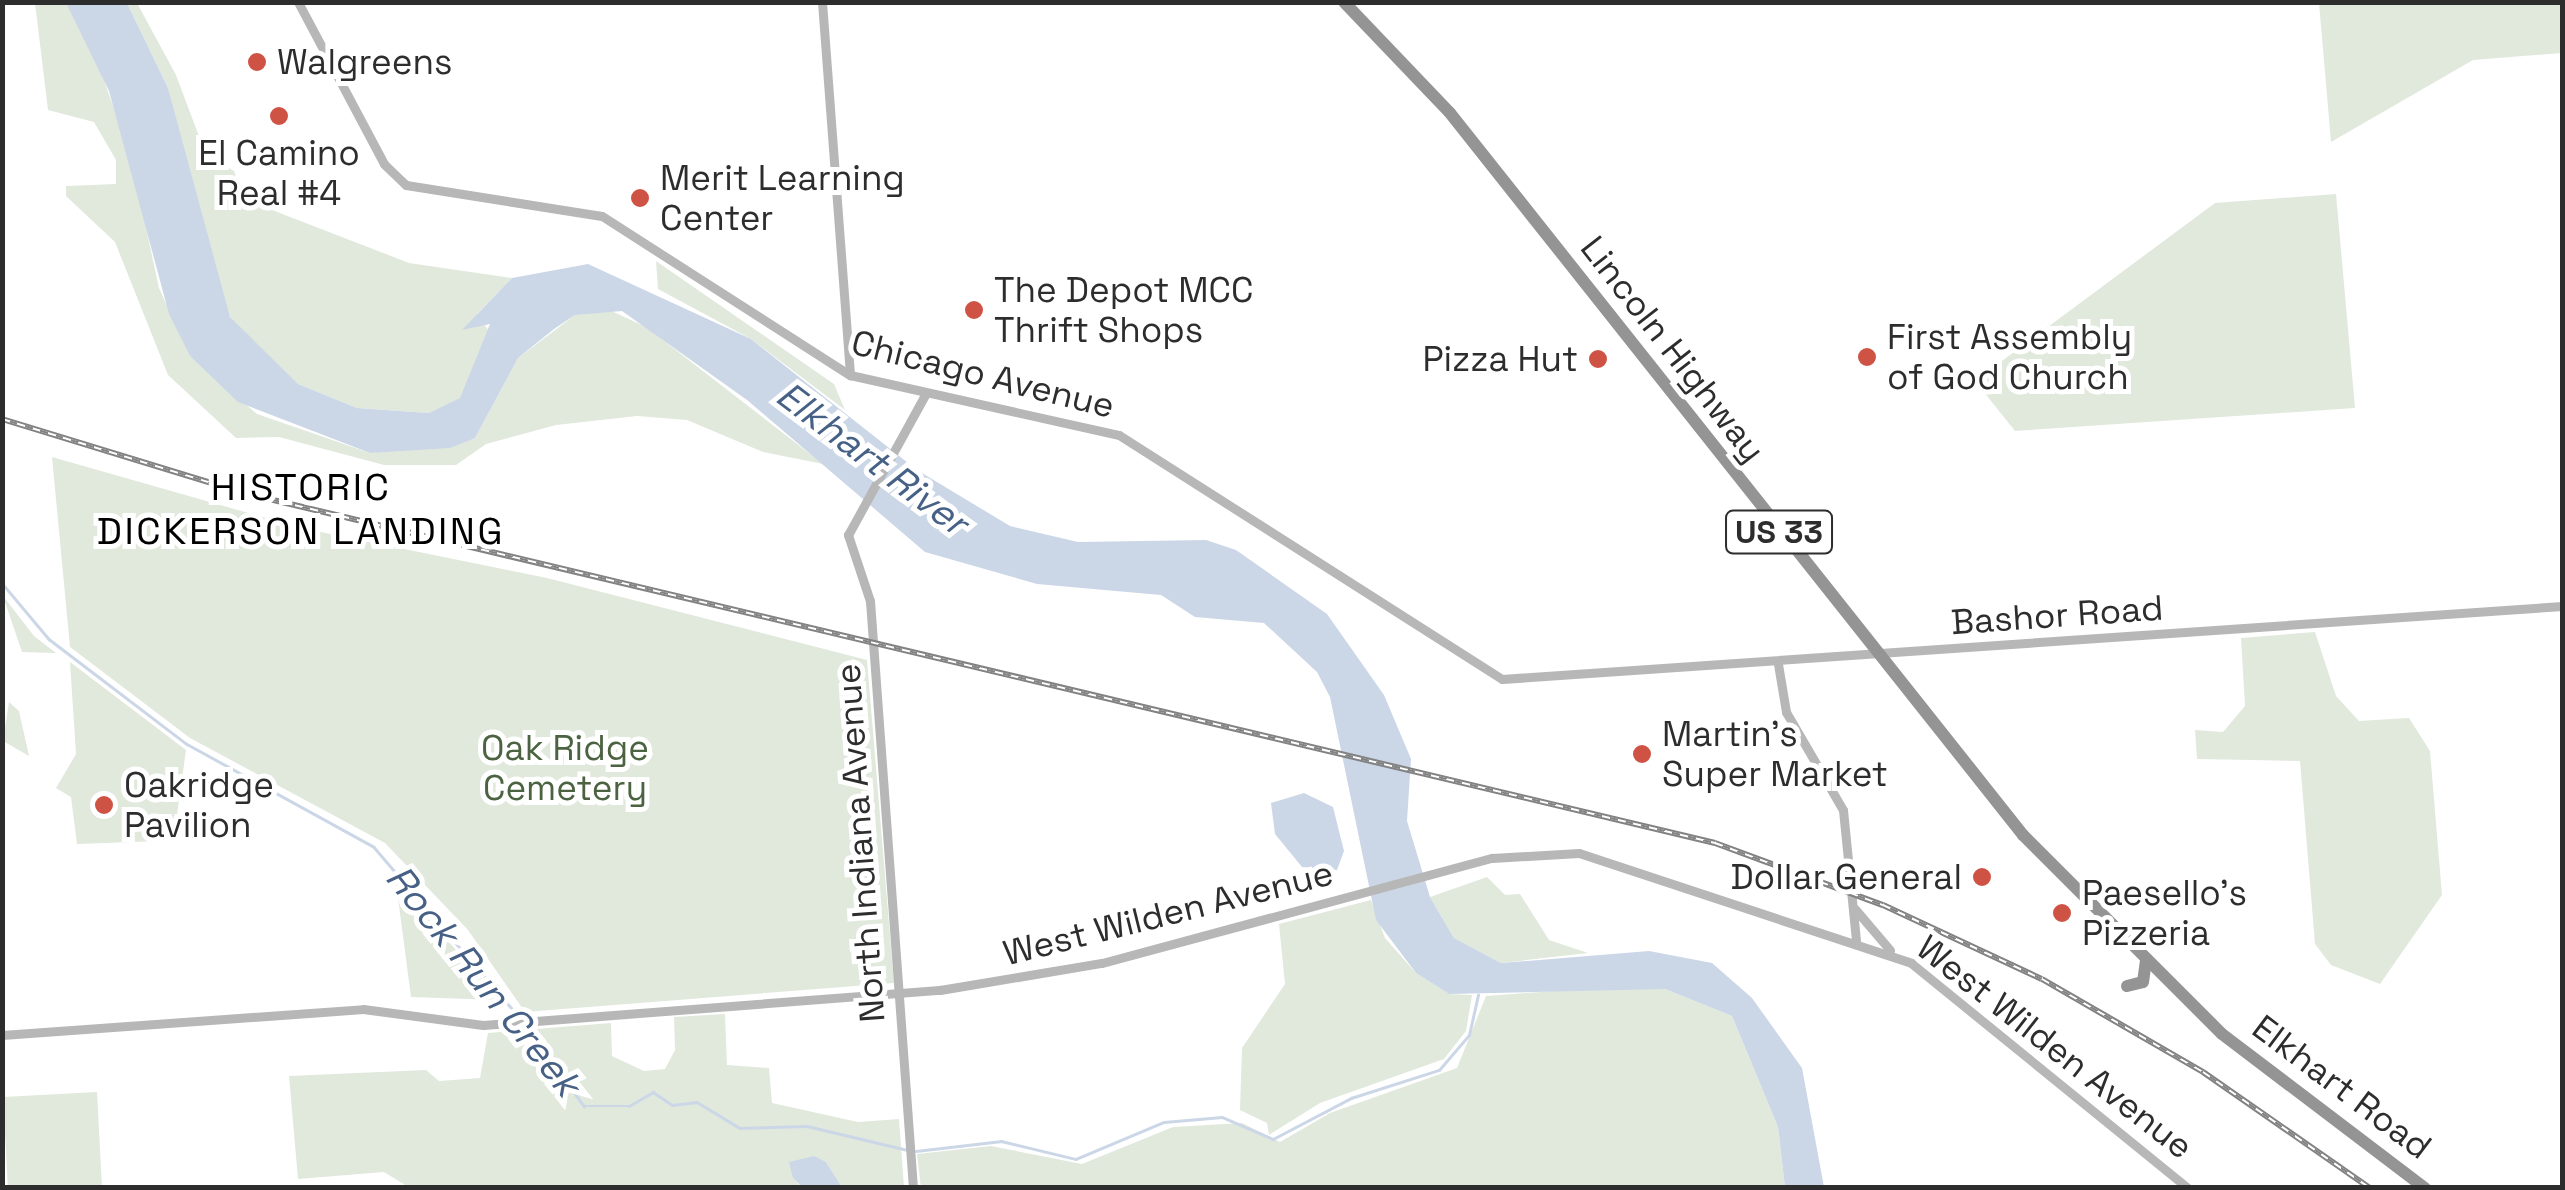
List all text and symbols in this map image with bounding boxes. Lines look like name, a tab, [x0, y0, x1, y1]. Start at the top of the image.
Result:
place label: Walgreens	[277, 41, 452, 83]
marker: Walgreens	[246, 51, 268, 73]
marker: El Camino Real #4	[268, 105, 290, 127]
place label: El Camino Real #4	[198, 132, 360, 214]
place label: Merit Learning Center	[660, 157, 905, 239]
marker: Merit Learning Center	[629, 187, 651, 209]
street label: Lincoln Highway	[1572, 228, 1774, 470]
place label: The Depot MCC Thrift Shops	[994, 269, 1253, 351]
marker: The Depot MCC Thrift Shops	[963, 299, 985, 321]
place label: First Assembly of God Church	[1887, 316, 2133, 398]
street label: Chicago Avenue	[847, 321, 1119, 427]
place label: Pizza Hut	[1422, 338, 1578, 380]
marker: First Assembly of God Church	[1856, 346, 1878, 368]
marker: Pizza Hut	[1587, 348, 1609, 370]
water label: Elkhart River	[767, 372, 977, 546]
district label: HISTORIC DICKERSON LANDING	[97, 465, 505, 554]
road number: US 33	[1724, 505, 1834, 559]
street label: Bashor Road	[1949, 587, 2165, 643]
street label: North Indiana Avenue	[826, 662, 894, 1024]
place label: Martin's Super Market	[1662, 713, 1888, 795]
park label: Oak Ridge Cemetery	[481, 727, 649, 809]
marker: Martin's Super Market	[1631, 743, 1653, 765]
place label: Oakridge Pavilion	[124, 764, 274, 846]
marker: Oakridge Pavilion	[93, 794, 115, 816]
street label: West Wilden Avenue	[998, 852, 1338, 974]
water label: Rock Run Creek	[376, 856, 590, 1106]
place label: Dollar General	[1730, 856, 1962, 898]
marker: Dollar General	[1971, 866, 1993, 888]
place label: Paesello's Pizzeria	[2082, 872, 2247, 954]
marker: Paesello's Pizzeria	[2051, 902, 2073, 924]
street label: West Wilden Avenue	[1908, 926, 2202, 1168]
street label: Elkhart Road	[2244, 1006, 2440, 1168]

